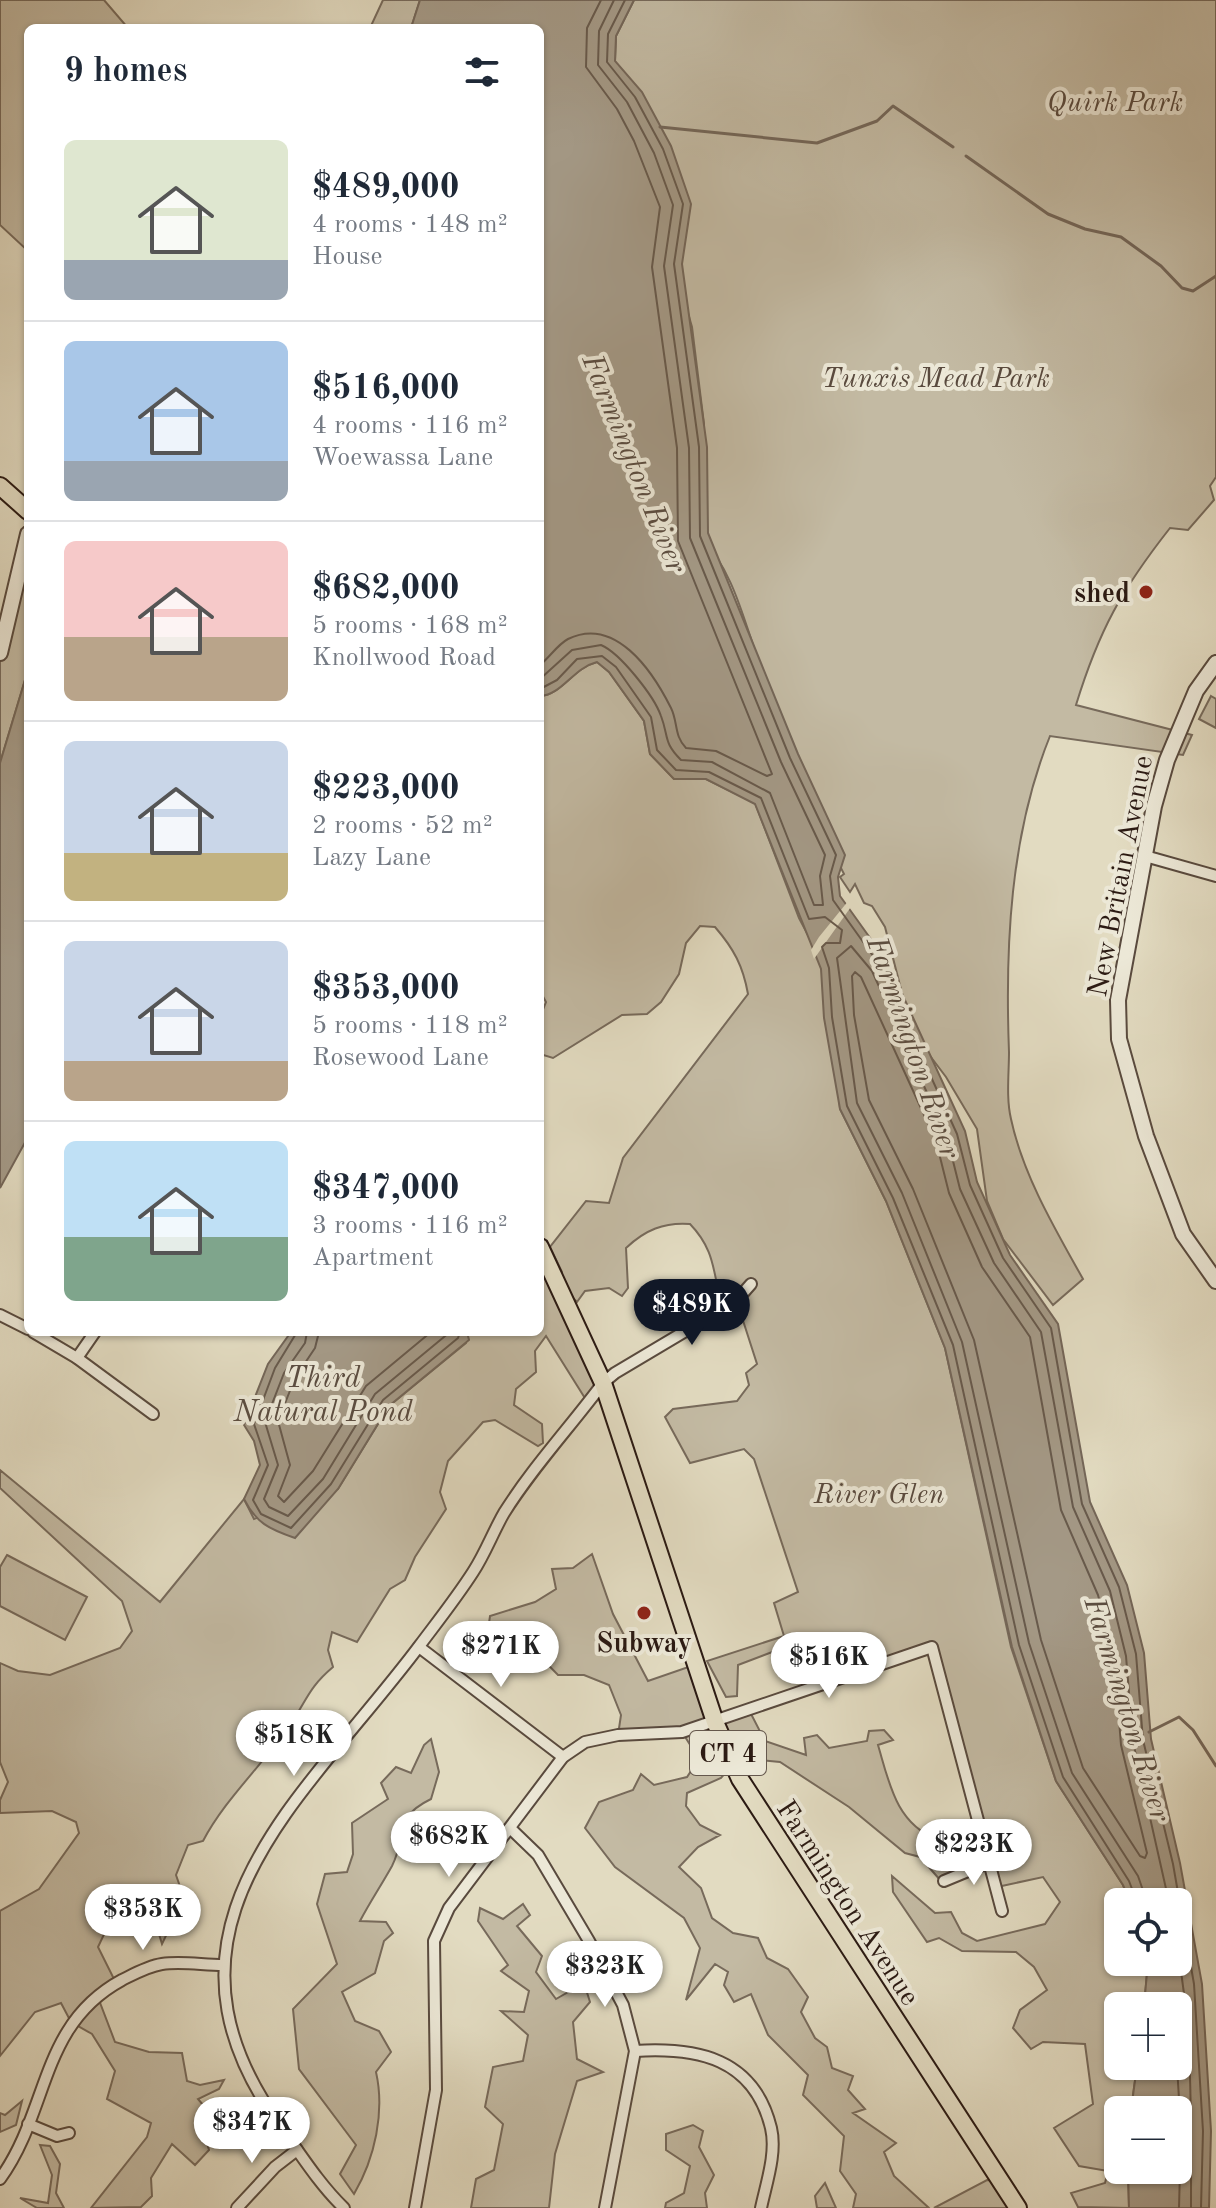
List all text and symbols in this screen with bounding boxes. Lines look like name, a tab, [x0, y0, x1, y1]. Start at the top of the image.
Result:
icon: filters	[460, 50, 504, 94]
text: 9 homes	[64, 55, 187, 89]
park label: Quirk Park	[1047, 90, 1183, 118]
text: $489,000	[312, 171, 460, 205]
icon: home	[128, 172, 224, 268]
text: 4 rooms · 148 m²	[312, 212, 508, 238]
text: House	[312, 244, 383, 270]
water label: Farmington River	[575, 349, 691, 579]
park label: Tunxis Mead Park	[822, 366, 1050, 394]
text: $516,000	[312, 372, 460, 406]
icon: home	[128, 373, 224, 469]
text: 4 rooms · 116 m²	[312, 413, 508, 439]
text: Woewassa Lane	[312, 445, 493, 471]
text: $682,000	[312, 572, 460, 606]
icon: home	[128, 573, 224, 669]
place label: shed	[1074, 581, 1130, 609]
marker: shed	[1137, 583, 1155, 601]
text: 5 rooms · 168 m²	[312, 613, 508, 639]
text: Knollwood Road	[312, 645, 496, 671]
street label: New Britain Avenue	[1085, 753, 1159, 1000]
text: $223,000	[312, 772, 460, 806]
icon: home	[128, 773, 224, 869]
text: 2 rooms · 52 m²	[312, 813, 493, 839]
text: Lazy Lane	[312, 845, 431, 871]
water label: Farmington River	[860, 932, 965, 1164]
text: $353,000	[312, 972, 460, 1006]
icon: home	[128, 973, 224, 1069]
text: 5 rooms · 118 m²	[312, 1013, 508, 1039]
text: Rosewood Lane	[312, 1045, 489, 1071]
text: $347,000	[312, 1172, 460, 1206]
icon: home	[128, 1173, 224, 1269]
text: 3 rooms · 116 m²	[312, 1213, 508, 1239]
text: Apartment	[312, 1245, 434, 1271]
pin: $489K	[636, 1279, 748, 1347]
text: $489K	[652, 1292, 732, 1318]
water label: Third Natural Pond	[232, 1364, 414, 1428]
park label: River Glen	[813, 1482, 944, 1510]
water label: Farmington River	[1077, 1593, 1175, 1827]
marker: Subway	[635, 1604, 653, 1622]
pin: $271K	[445, 1621, 557, 1689]
place label: Subway	[596, 1631, 692, 1659]
pin: $516K	[773, 1632, 885, 1700]
text: $271K	[461, 1634, 541, 1660]
text: $516K	[789, 1645, 869, 1671]
pin: $518K	[238, 1710, 350, 1778]
text: $518K	[254, 1723, 334, 1749]
road number: CT 4	[690, 1731, 766, 1775]
street label: Farmington Avenue	[770, 1796, 923, 2011]
pin: $682K	[393, 1811, 505, 1879]
pin: $223K	[918, 1819, 1030, 1887]
text: $682K	[409, 1824, 489, 1850]
text: $223K	[934, 1832, 1014, 1858]
pin: $353K	[87, 1884, 199, 1952]
map controls	[1104, 1888, 1192, 2184]
button: locate	[1104, 1888, 1192, 1976]
text: $353K	[103, 1897, 183, 1923]
pin: $323K	[549, 1941, 661, 2009]
text: $323K	[565, 1954, 645, 1980]
button: +	[1104, 1992, 1192, 2080]
button: −	[1104, 2096, 1192, 2184]
pin: $347K	[196, 2097, 308, 2165]
text: $347K	[212, 2110, 292, 2136]

